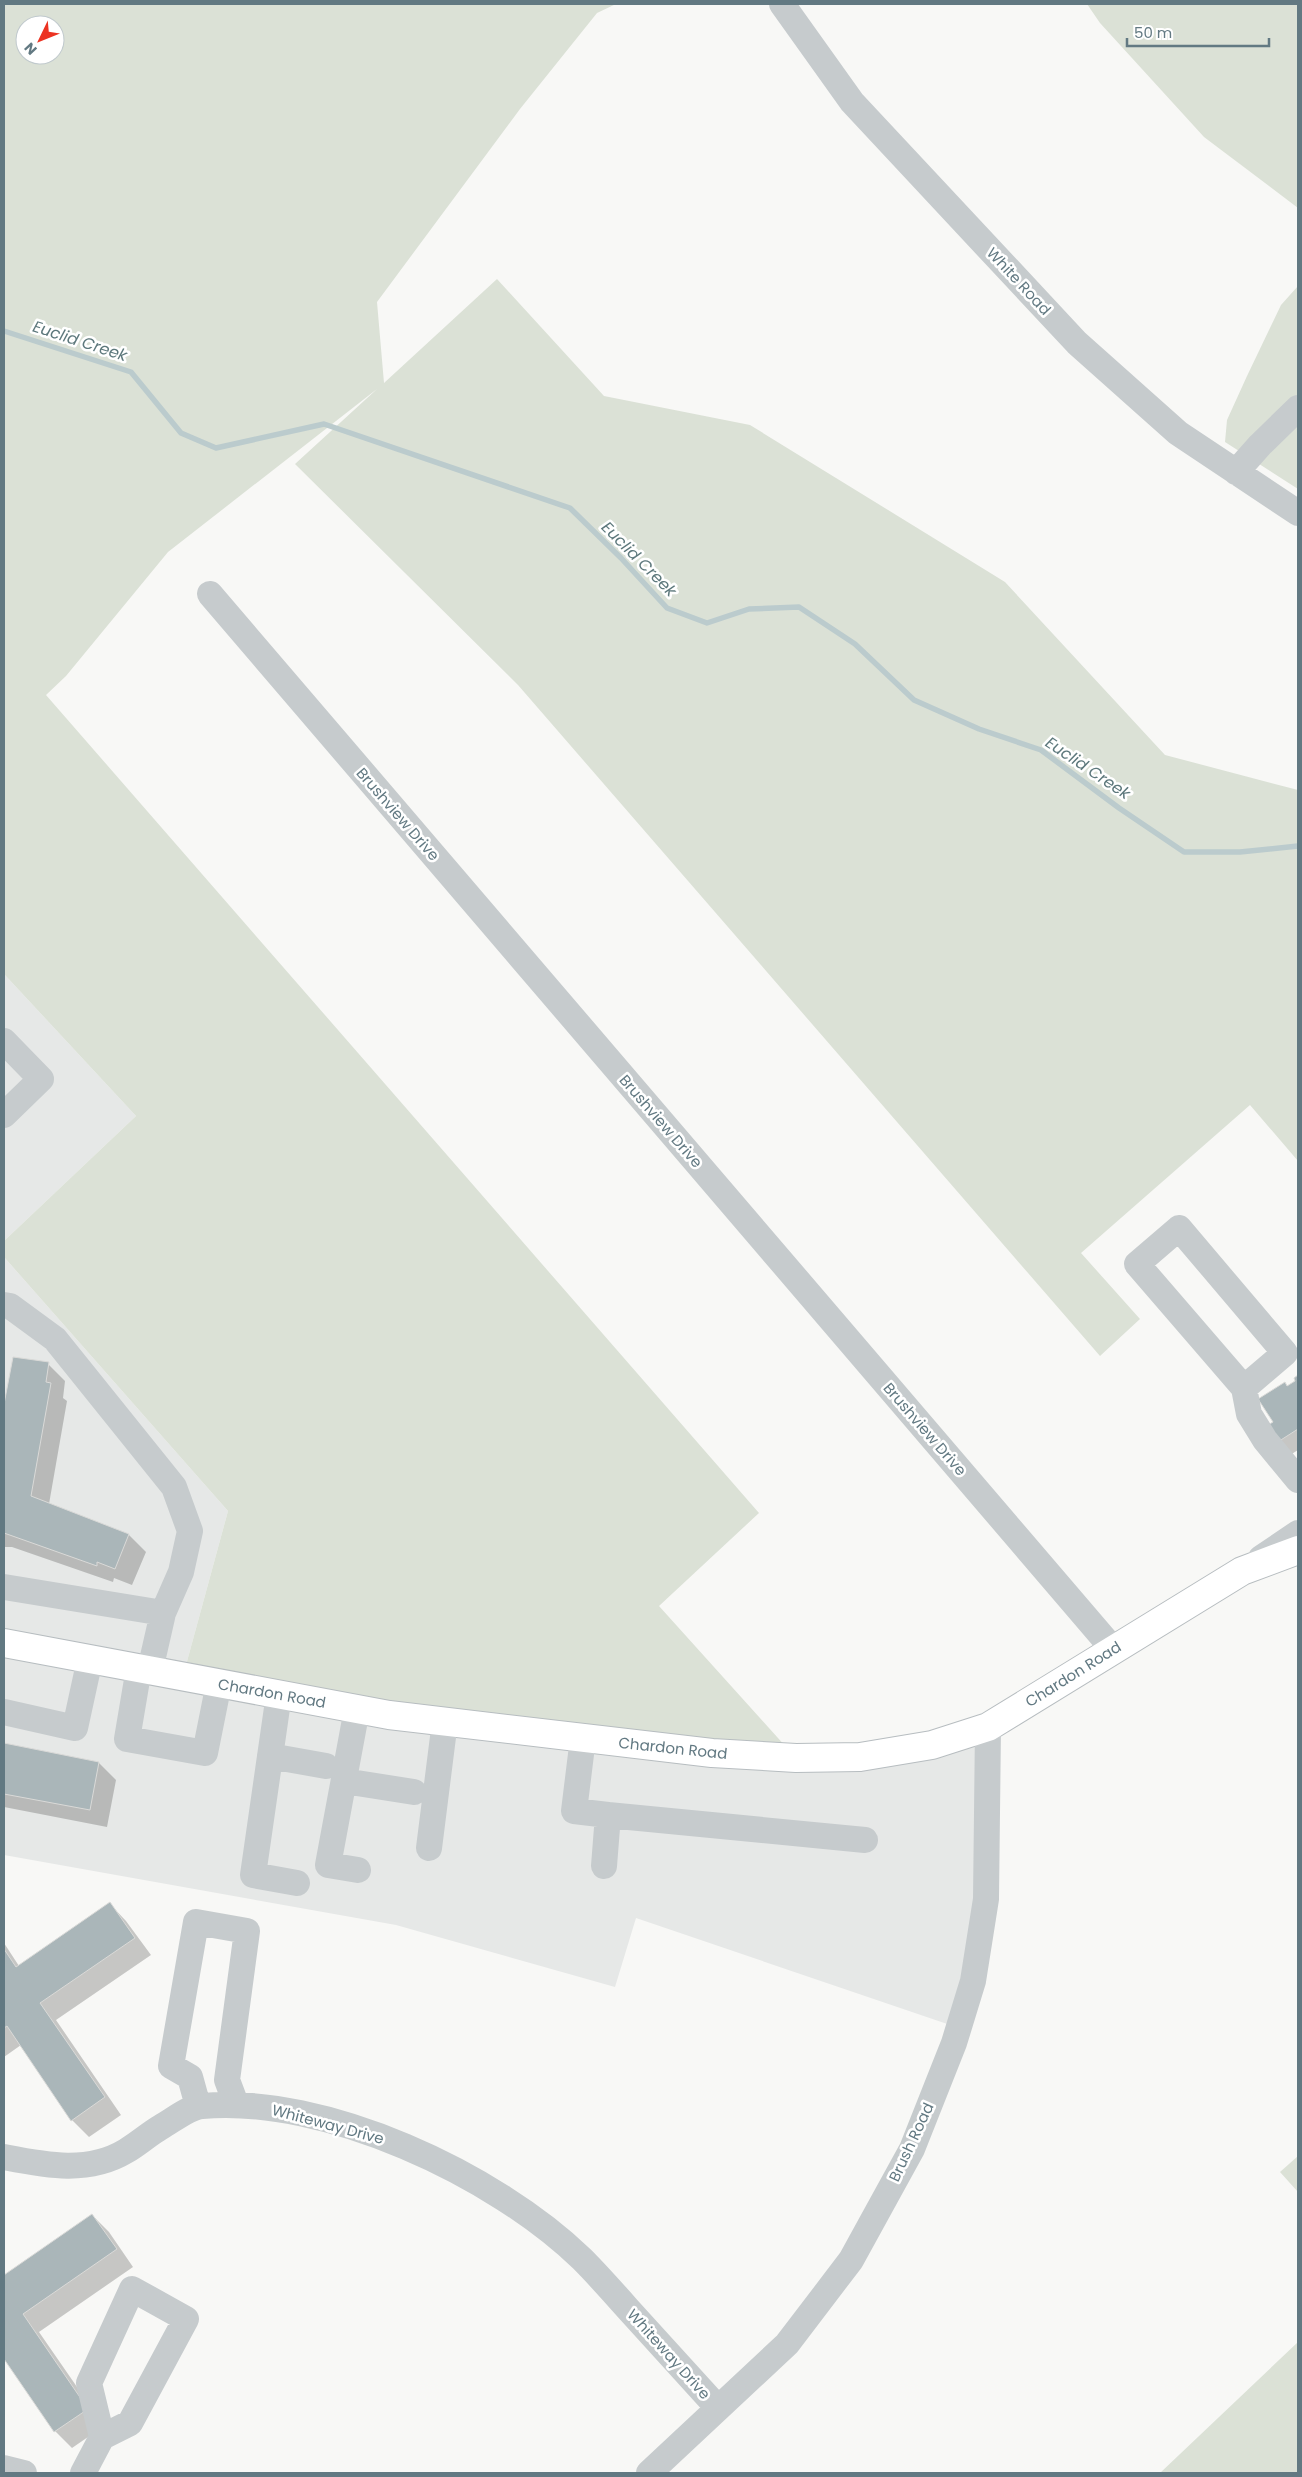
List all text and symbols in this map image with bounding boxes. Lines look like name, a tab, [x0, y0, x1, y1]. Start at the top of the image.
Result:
north arrow	[15, 15, 65, 65]
scale bar	[1127, 15, 1270, 47]
text: 50 m	[1134, 22, 1172, 43]
text: N	[20, 38, 41, 60]
street label: White Road	[982, 242, 1056, 320]
water label: Euclid Creek	[30, 315, 131, 367]
water label: Euclid Creek	[596, 516, 682, 602]
water label: Euclid Creek	[1041, 731, 1136, 805]
street label: Brushview Drive	[352, 763, 444, 865]
street label: Brushview Drive	[615, 1070, 707, 1172]
street label: Brushview Drive	[879, 1378, 971, 1480]
street label: Chardon Road	[1021, 1636, 1125, 1712]
street label: Chardon Road	[216, 1673, 328, 1713]
street label: Chardon Road	[618, 1732, 728, 1764]
street label: Whiteway Drive	[270, 2099, 386, 2149]
street label: Brush Road	[884, 2099, 938, 2185]
street label: Whiteway Drive	[623, 2304, 715, 2404]

